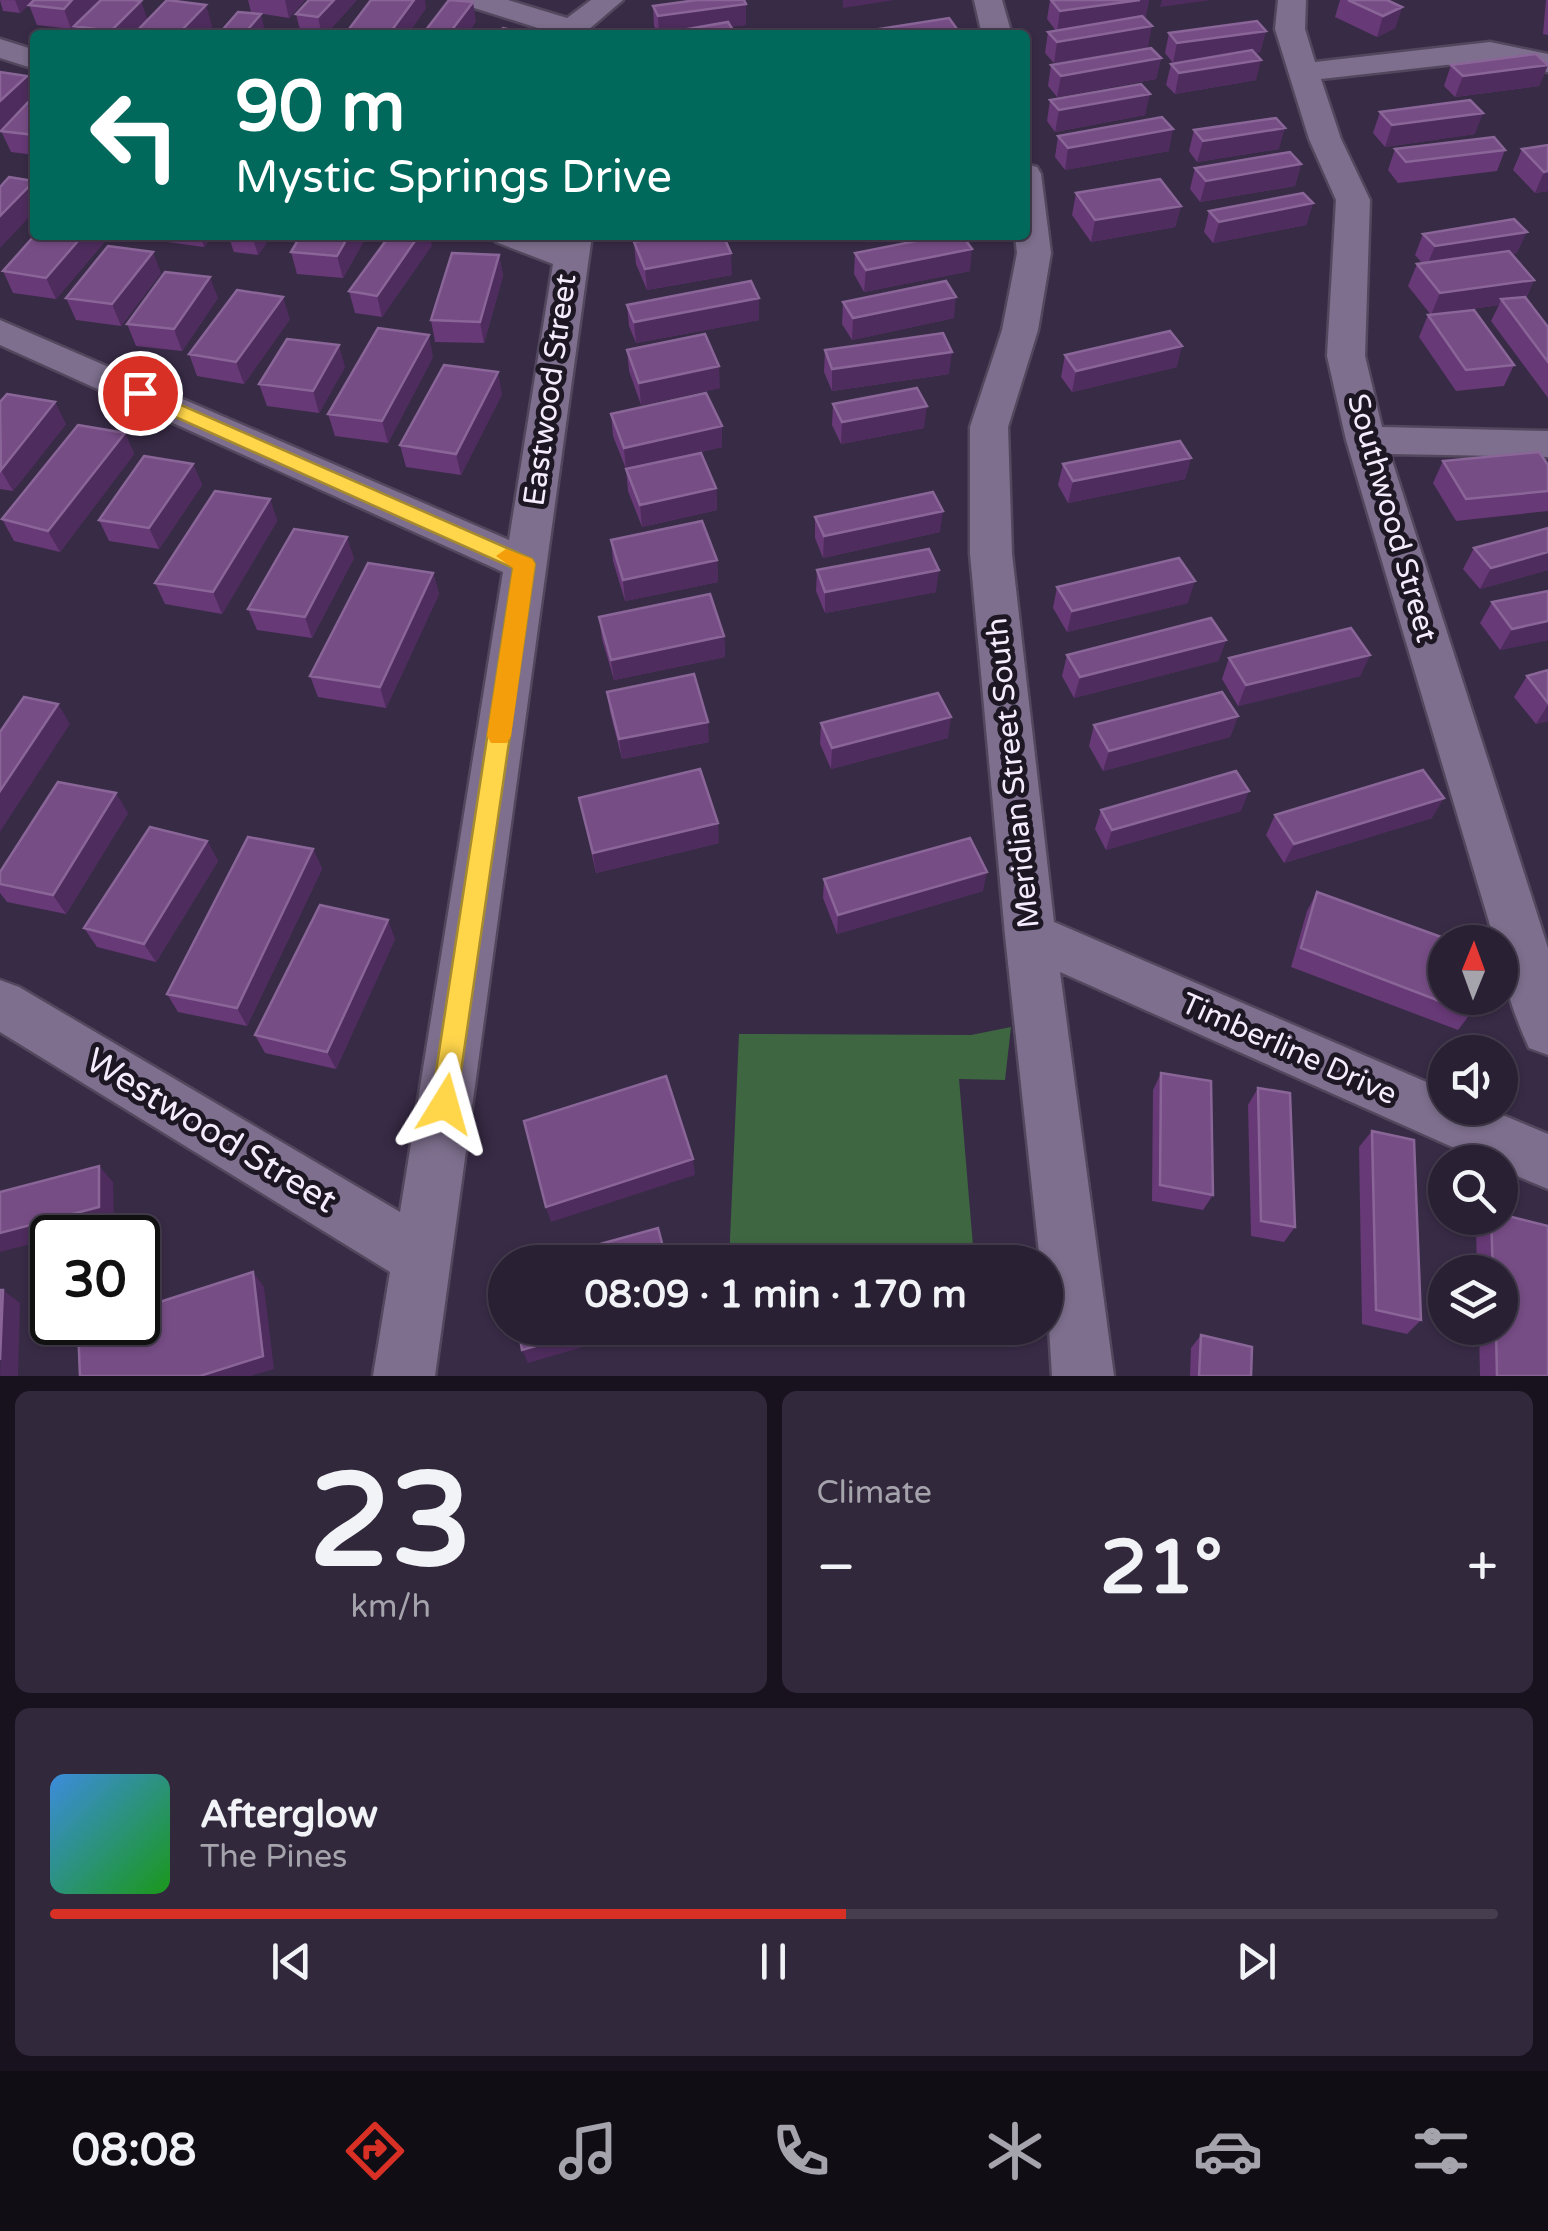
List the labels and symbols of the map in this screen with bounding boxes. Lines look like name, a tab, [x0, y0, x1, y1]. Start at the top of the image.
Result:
street label: Eastwood Street	[515, 272, 585, 508]
pin	[98, 351, 183, 436]
street label: Southwood Street	[1339, 389, 1445, 647]
street label: Meridian Street South	[978, 616, 1048, 930]
north arrow	[1428, 925, 1518, 1015]
street label: Timberline Drive	[1175, 985, 1403, 1113]
street label: Westwood Street	[78, 1040, 344, 1222]
position arrow	[393, 1052, 497, 1156]
speed limit sign: 30	[30, 1215, 160, 1345]

